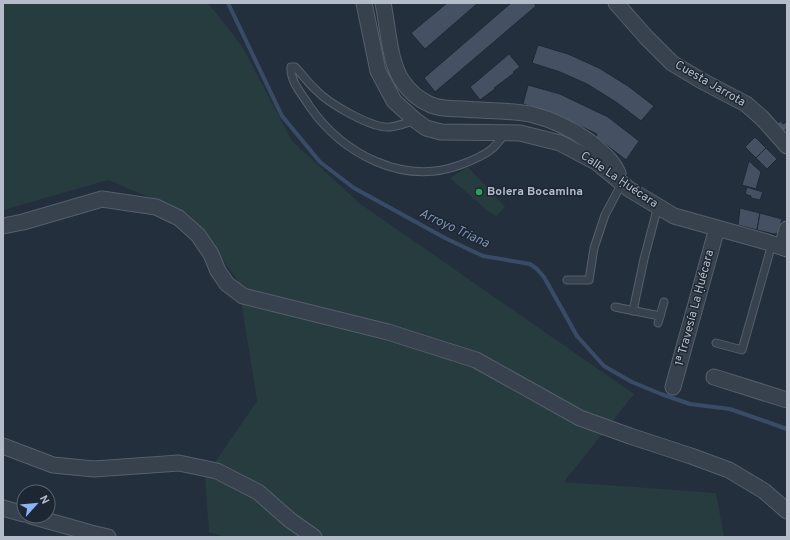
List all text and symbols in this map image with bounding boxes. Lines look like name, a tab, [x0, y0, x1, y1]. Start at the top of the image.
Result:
street label: Cuesta Jarrota	[672, 57, 748, 111]
street label: Calle La Ḥuécara	[577, 148, 661, 212]
place label: Bolera Bocamina	[487, 184, 583, 200]
marker: Bolera Bocamina	[474, 187, 484, 197]
water label: Arroyo Triana	[416, 206, 492, 252]
street label: 1ª Travesía La Ḥuécara	[672, 248, 718, 368]
north arrow	[16, 484, 56, 524]
text: N	[36, 493, 52, 507]

